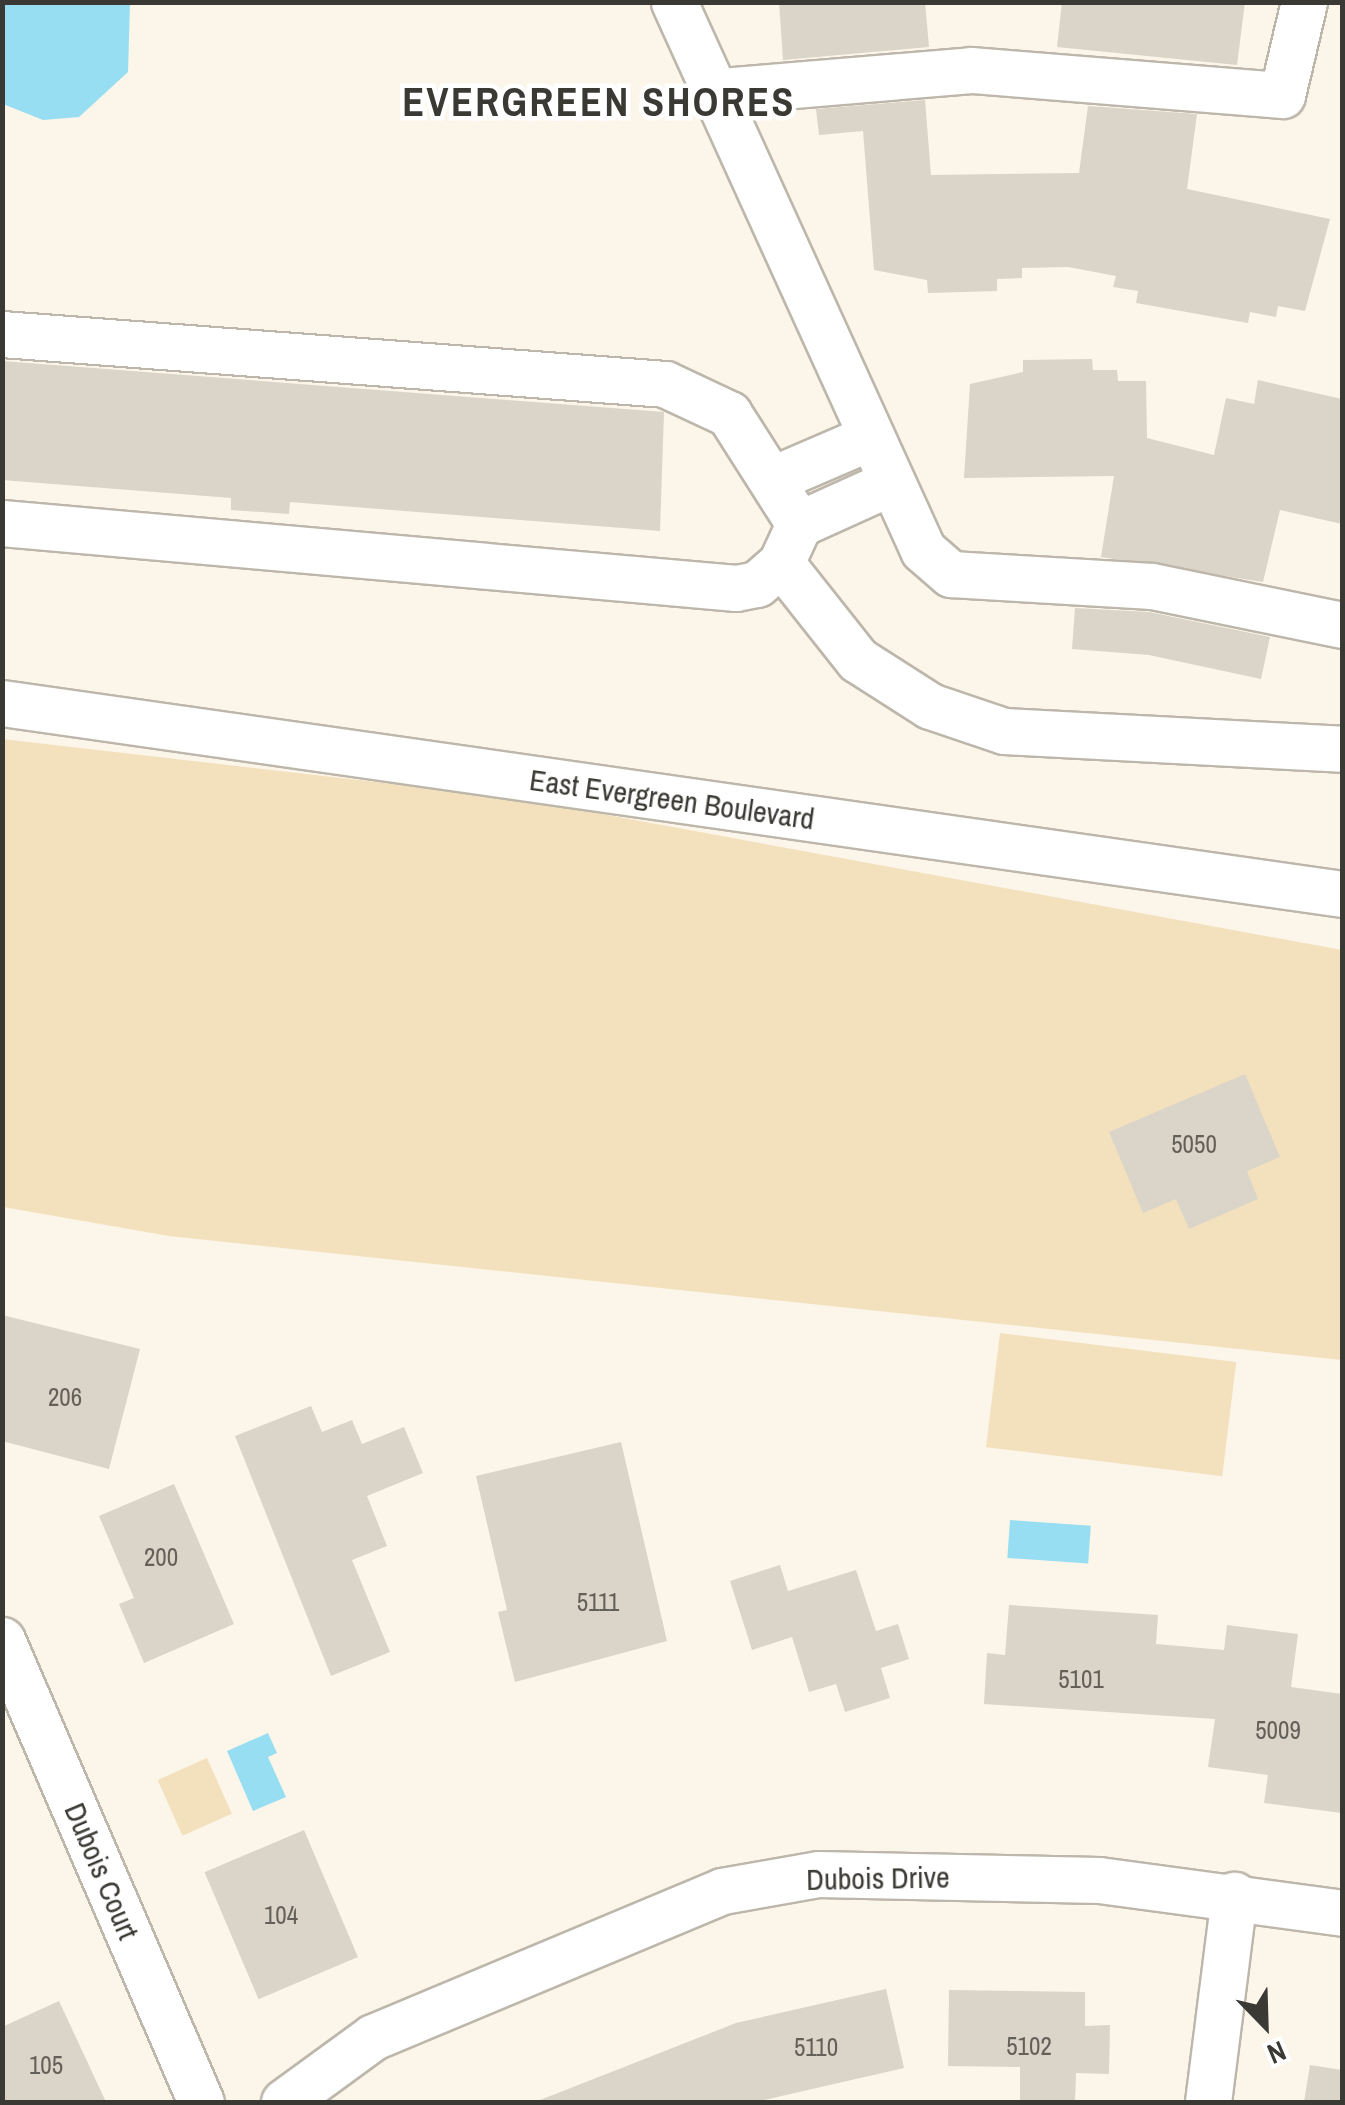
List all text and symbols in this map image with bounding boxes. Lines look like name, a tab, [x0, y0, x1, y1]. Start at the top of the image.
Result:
district label: EVERGREEN SHORES	[402, 78, 796, 126]
street label: East Evergreen Boulevard	[527, 761, 817, 837]
house number: 5050	[1171, 1129, 1217, 1159]
house number: 206	[48, 1382, 82, 1412]
house number: 200	[144, 1542, 178, 1572]
house number: 5111	[577, 1587, 619, 1617]
house number: 5101	[1058, 1664, 1104, 1694]
house number: 5009	[1255, 1715, 1301, 1745]
street label: Dubois Court	[57, 1797, 147, 1945]
street label: Dubois Drive	[806, 1859, 950, 1897]
house number: 104	[264, 1900, 298, 1930]
north arrow	[1215, 1975, 1315, 2075]
house number: 5102	[1006, 2031, 1052, 2061]
house number: 5110	[794, 2032, 838, 2062]
text: N	[1262, 2032, 1292, 2073]
house number: 105	[29, 2050, 63, 2080]

